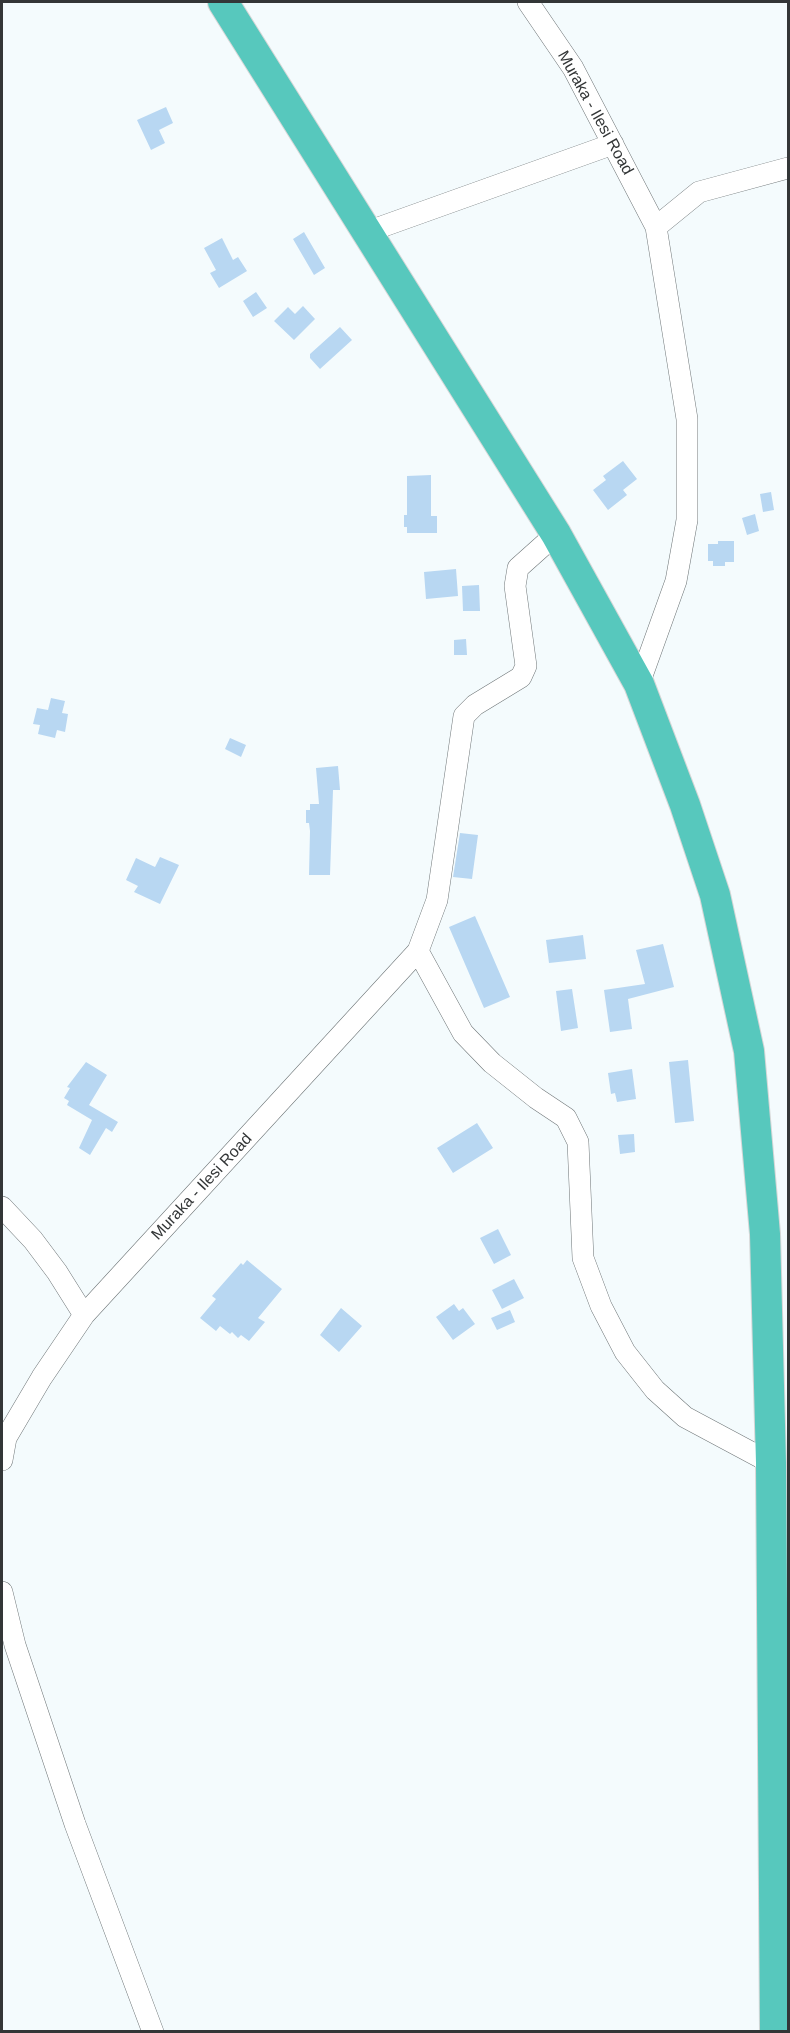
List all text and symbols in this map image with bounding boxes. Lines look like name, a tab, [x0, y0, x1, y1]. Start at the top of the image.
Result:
street label: Muraka - Ilesi Road	[553, 48, 637, 178]
street label: Muraka - Ilesi Road	[148, 1130, 256, 1244]

